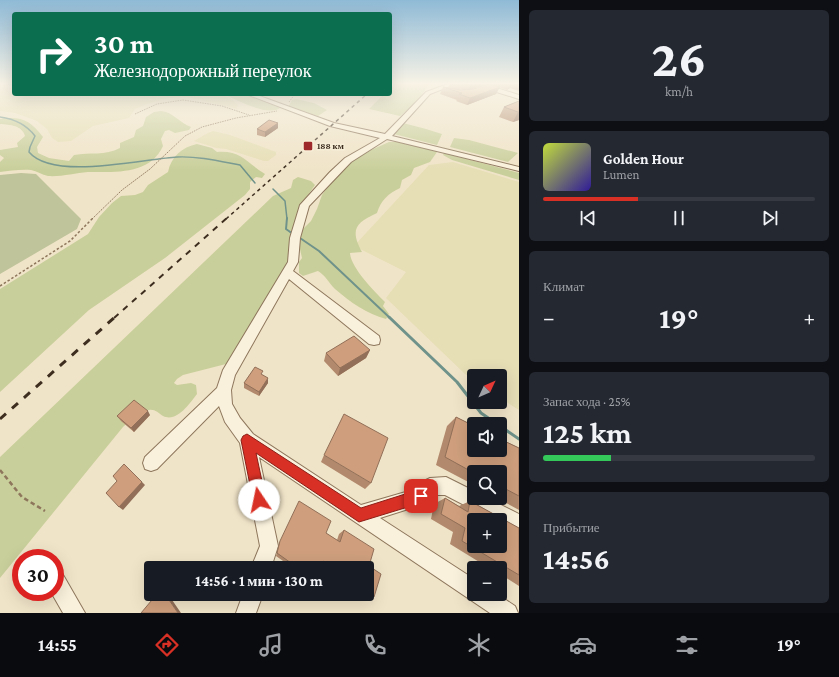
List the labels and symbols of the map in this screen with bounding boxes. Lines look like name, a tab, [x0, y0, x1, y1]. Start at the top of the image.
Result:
marker: 188 км	[302, 140, 314, 152]
place label: 188 км	[317, 141, 344, 151]
north arrow	[467, 369, 507, 409]
position arrow	[238, 479, 280, 521]
pin	[404, 479, 438, 513]
speed limit sign: 30	[12, 549, 64, 601]

